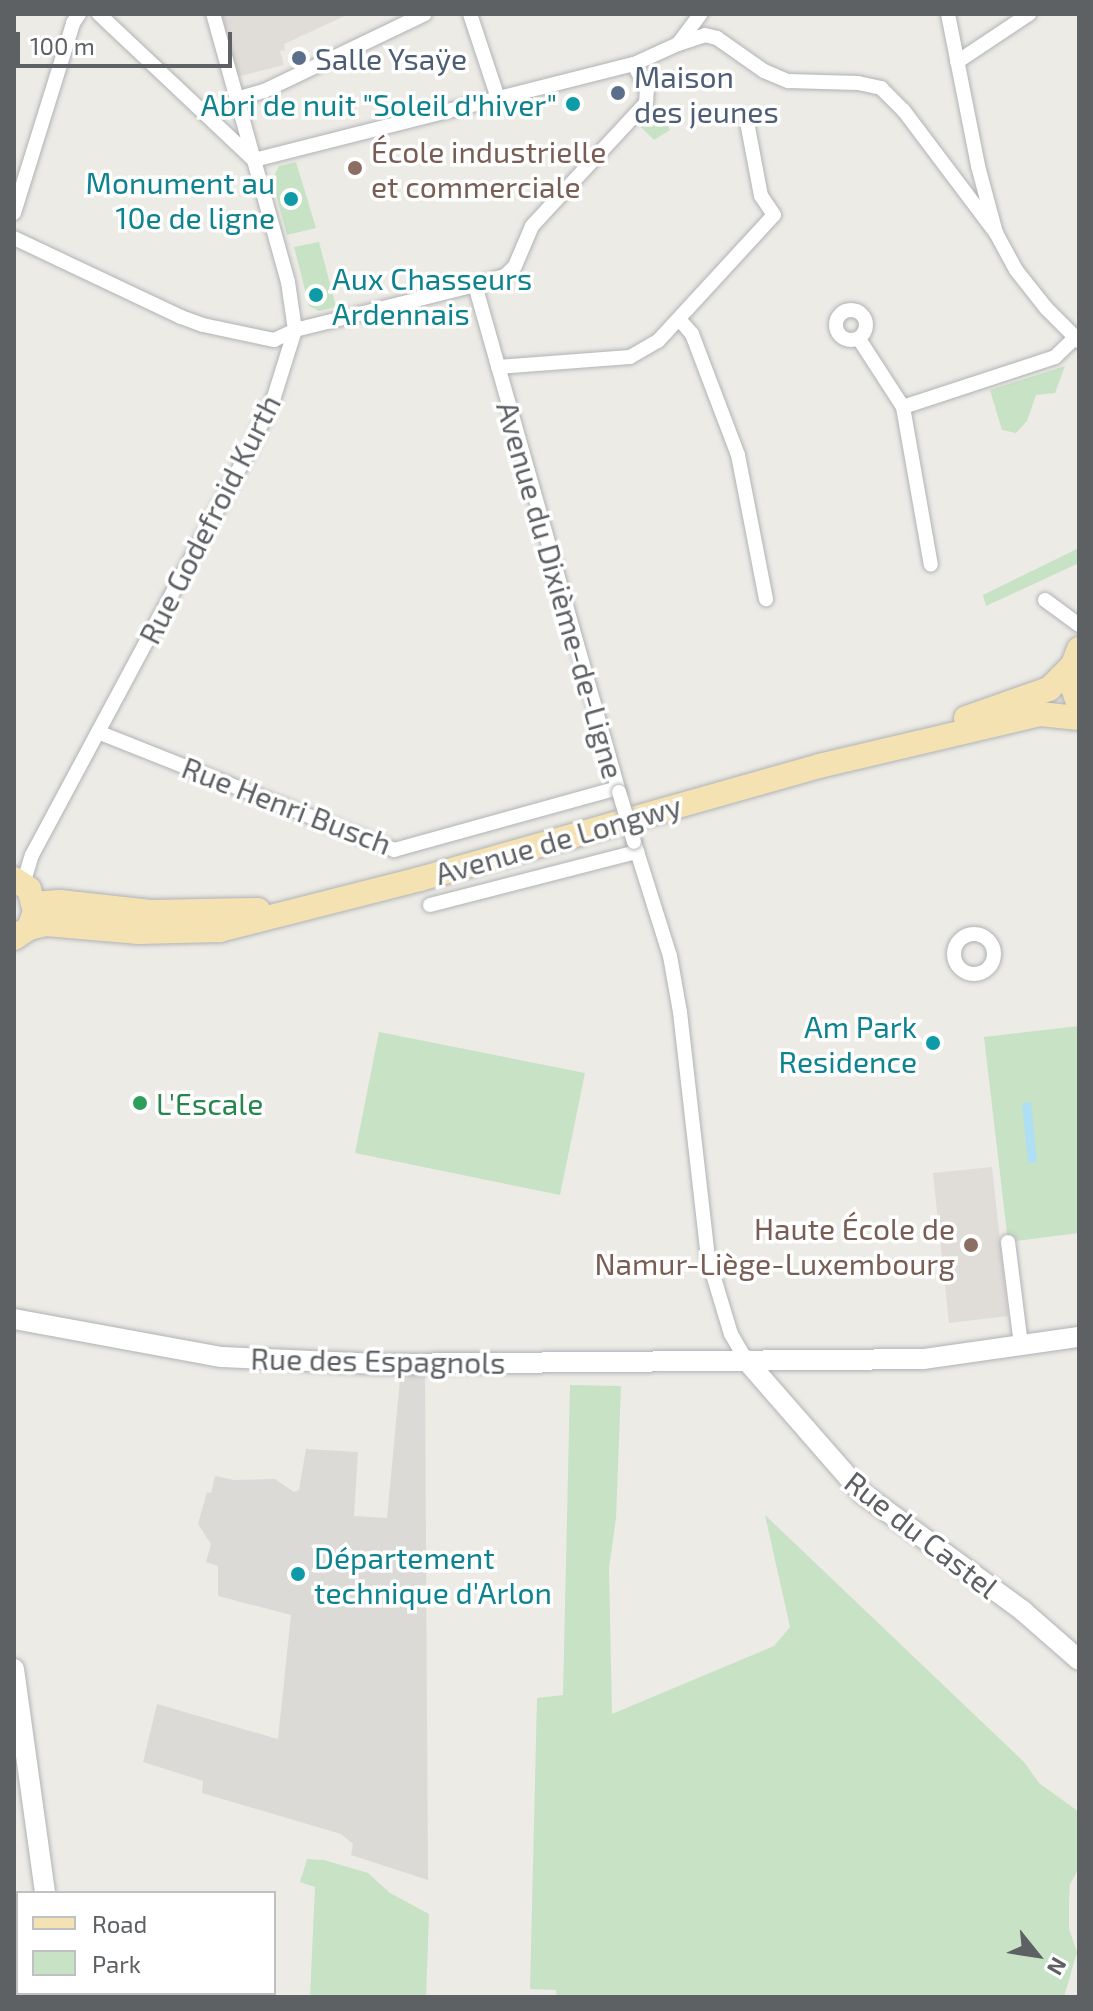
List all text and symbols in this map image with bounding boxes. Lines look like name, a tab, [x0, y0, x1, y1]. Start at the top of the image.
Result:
scale bar	[20, 16, 236, 66]
text: 100 m	[30, 31, 95, 60]
place label: Salle Ysaÿe	[315, 40, 468, 76]
marker: Salle Ysaÿe	[290, 49, 308, 67]
place label: Maison des jeunes	[634, 58, 779, 128]
marker: Maison des jeunes	[609, 84, 627, 102]
place label: Abri de nuit "Soleil d'hiver"	[200, 86, 557, 122]
marker: Abri de nuit "Soleil d'hiver"	[564, 95, 582, 113]
place label: École industrielle et commerciale	[371, 133, 606, 204]
marker: École industrielle et commerciale	[346, 159, 364, 177]
place label: Monument au 10e de ligne	[86, 164, 275, 234]
marker: Monument au 10e de ligne	[282, 190, 300, 208]
place label: Aux Chasseurs Ardennais	[332, 260, 532, 330]
marker: Aux Chasseurs Ardennais	[307, 286, 325, 304]
street label: Rue Godefroid Kurth	[131, 388, 287, 650]
street label: Avenue du Dixième-de-Ligne	[490, 397, 632, 783]
street label: Rue Henri Busch	[177, 749, 397, 861]
street label: Avenue de Longwy	[431, 787, 685, 891]
place label: Am Park Residence	[779, 1008, 917, 1078]
marker: Am Park Residence	[924, 1034, 942, 1052]
place label: L'Escale	[156, 1085, 263, 1121]
marker: L'Escale	[131, 1094, 149, 1112]
place label: Haute École de Namur-Liège-Luxembourg	[594, 1210, 955, 1280]
marker: Haute École de Namur-Liège-Luxembourg	[962, 1236, 980, 1254]
street label: Rue des Espagnols	[250, 1340, 506, 1380]
street label: Rue du Castel	[838, 1463, 1006, 1605]
place label: Département technique d'Arlon	[314, 1539, 552, 1610]
marker: Département technique d'Arlon	[289, 1565, 307, 1583]
legend	[16, 1891, 276, 1995]
text: Road	[92, 1909, 147, 1938]
north arrow	[997, 1915, 1077, 1995]
text: Park	[92, 1949, 141, 1978]
text: N	[1043, 1954, 1073, 1980]

